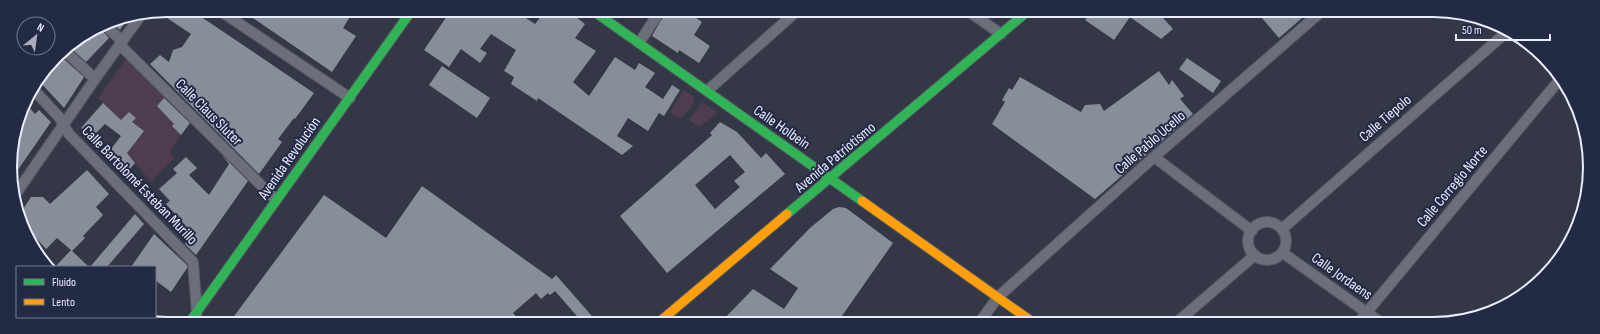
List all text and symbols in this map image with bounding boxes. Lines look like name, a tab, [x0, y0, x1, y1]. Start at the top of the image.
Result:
north arrow	[16, 16, 56, 56]
scale bar	[1456, 16, 1550, 42]
text: N	[35, 21, 46, 35]
text: 50 m	[1462, 23, 1482, 38]
street label: Calle Claus Sluter	[171, 75, 247, 150]
street label: Calle Tiepolo	[1355, 90, 1415, 146]
street label: Calle Holbein	[750, 101, 814, 154]
street label: Calle Pablo Ucello	[1111, 106, 1190, 178]
street label: Avenida Revolución	[253, 113, 325, 204]
street label: Avenida Patriotismo	[790, 118, 880, 197]
street label: Calle Bartolomé Esteban Murillo	[78, 122, 202, 249]
street label: Calle Corregio Norte	[1413, 142, 1492, 231]
street label: Calle Jordaens	[1308, 249, 1376, 304]
legend	[16, 266, 156, 318]
text: Fluido	[52, 275, 76, 290]
text: Lento	[52, 295, 75, 310]

